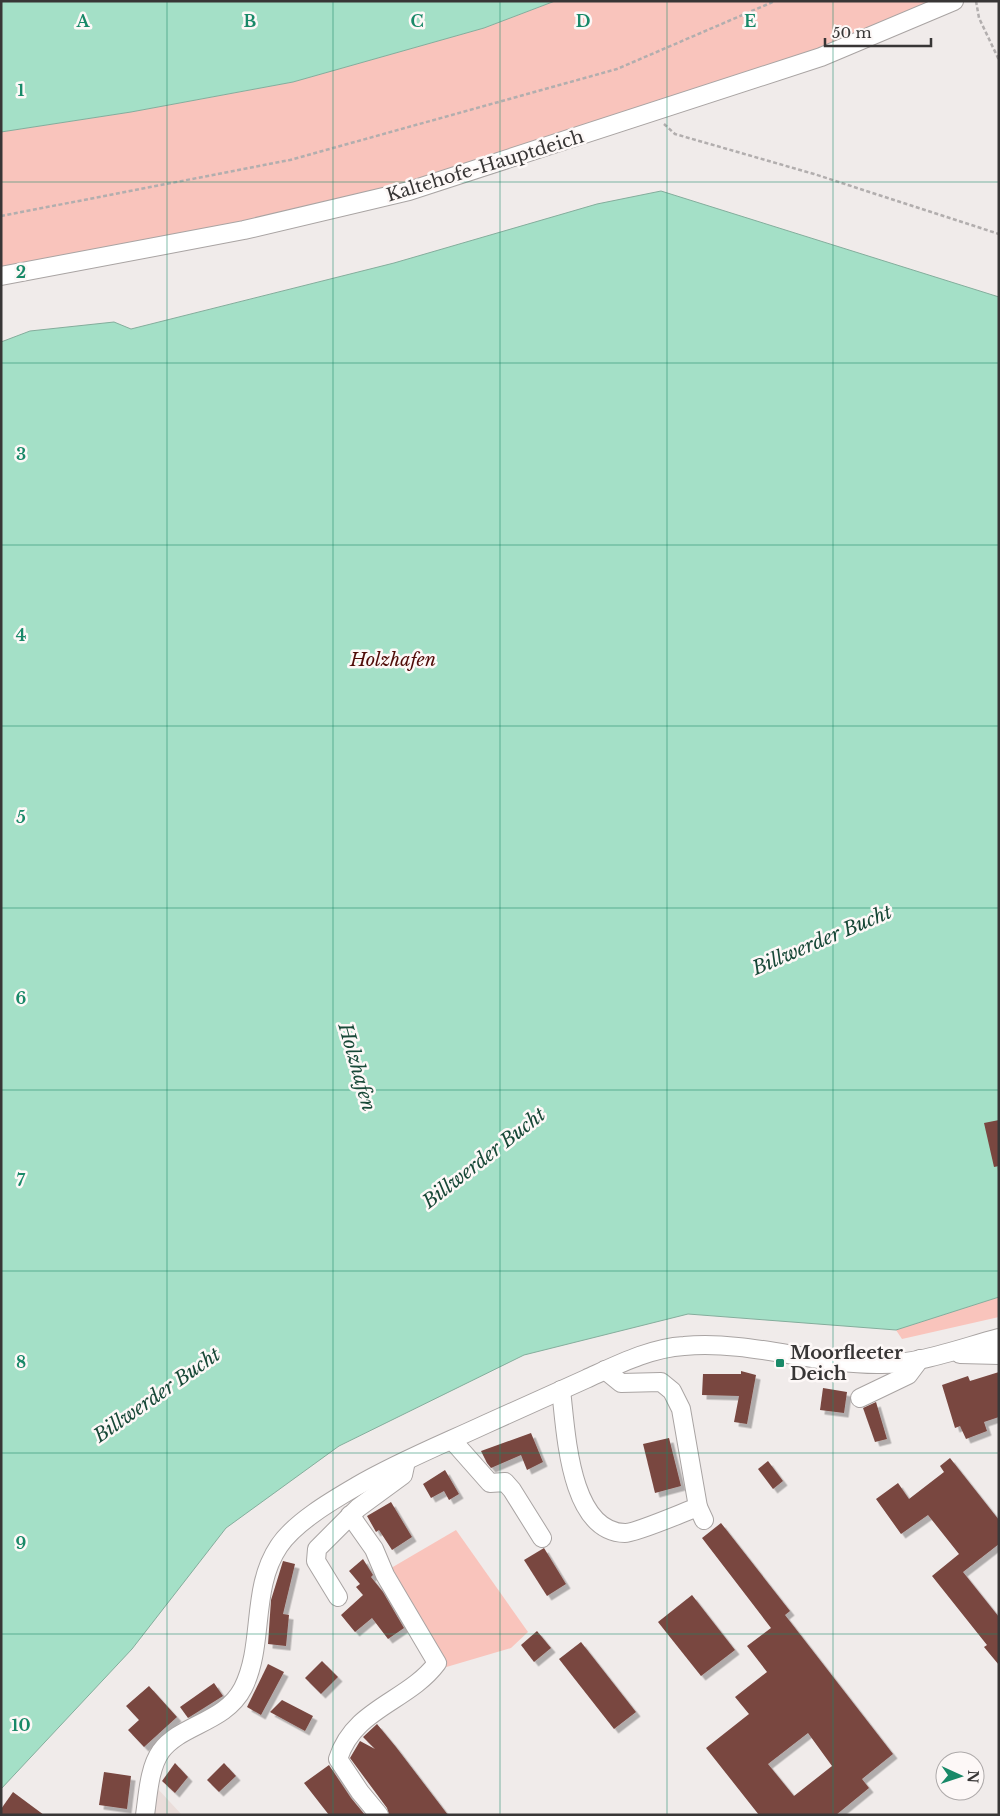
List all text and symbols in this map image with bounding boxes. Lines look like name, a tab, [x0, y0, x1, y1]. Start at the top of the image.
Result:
text: A	[76, 11, 91, 31]
text: B	[244, 11, 257, 31]
text: C	[410, 11, 424, 31]
text: D	[576, 11, 590, 31]
text: E	[744, 11, 756, 31]
scale bar	[825, 15, 931, 47]
text: 50 m	[832, 23, 872, 42]
text: 1	[18, 80, 25, 100]
street label: Kaltehofe-Hauptdeich	[384, 125, 586, 207]
text: 2	[16, 262, 26, 282]
text: 3	[16, 444, 26, 464]
text: 4	[16, 625, 26, 645]
park label: Holzhafen	[349, 649, 436, 671]
text: 5	[16, 807, 26, 827]
water label: Billwerder Bucht	[748, 900, 895, 980]
text: 6	[16, 988, 27, 1008]
water label: Holzhafen	[333, 1019, 381, 1114]
water label: Billwerder Bucht	[417, 1103, 550, 1214]
text: 7	[17, 1170, 26, 1190]
place label: Moorfleeter Deich	[790, 1342, 903, 1385]
water label: Billwerder Bucht	[88, 1343, 225, 1448]
text: 8	[16, 1352, 26, 1372]
marker: Moorfleeter Deich	[774, 1357, 786, 1369]
text: 9	[16, 1533, 27, 1553]
text: 10	[11, 1715, 31, 1735]
north arrow	[935, 1751, 985, 1801]
text: N	[964, 1770, 982, 1784]

